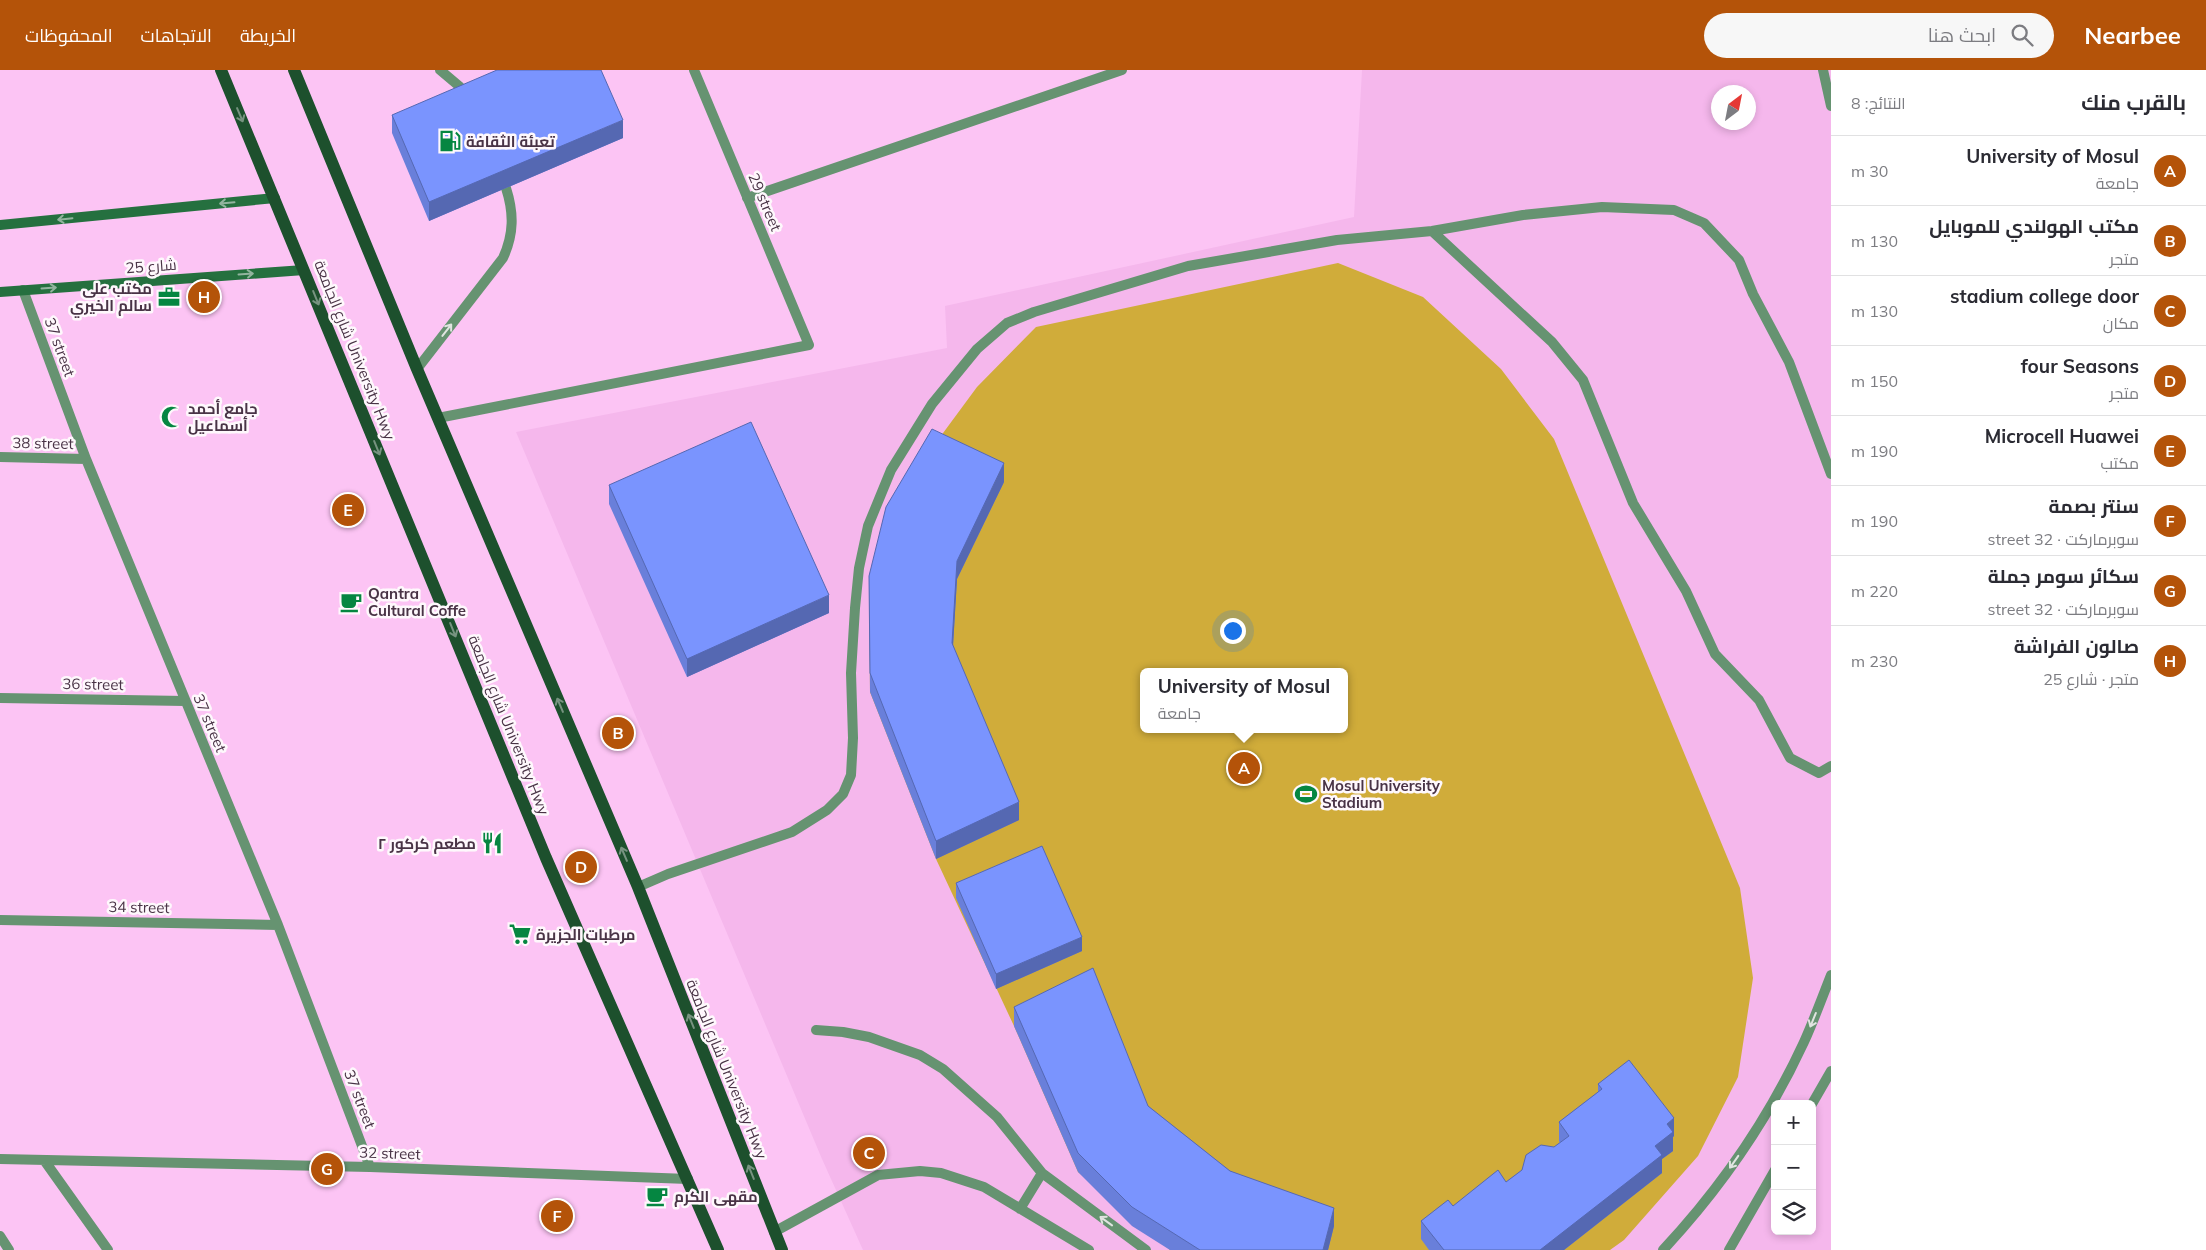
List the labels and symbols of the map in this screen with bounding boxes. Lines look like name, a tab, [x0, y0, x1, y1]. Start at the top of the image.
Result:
north arrow	[1711, 85, 1756, 130]
one-way arrow	[236, 107, 246, 122]
fuel station icon: تعبئة الثقافة	[437, 128, 463, 154]
place label: تعبئة الثقافة	[466, 132, 555, 151]
street label: 29 street	[744, 170, 786, 234]
one-way arrow	[219, 198, 235, 208]
one-way arrow	[57, 214, 73, 224]
street label: شارع 25	[125, 255, 177, 279]
street label: شارع الجامعة University Hwy	[308, 257, 400, 443]
one-way arrow	[237, 269, 253, 278]
pin: H	[188, 278, 220, 316]
place label: مكتب على سالم الخيري	[70, 279, 152, 318]
one-way arrow	[40, 283, 56, 292]
office icon: مكتب على سالم الخيري	[156, 284, 182, 310]
one-way arrow	[312, 290, 321, 305]
street label: 37 street	[41, 315, 79, 379]
one-way arrow	[442, 324, 453, 337]
place label: جامع أحمد أسماعيل	[188, 399, 258, 435]
mosque icon: جامع أحمد أسماعيل	[159, 404, 185, 430]
street label: 38 street	[12, 433, 74, 453]
one-way arrow	[373, 440, 383, 455]
pin: E	[332, 491, 364, 529]
place label: Qantra Cultural Coffe	[368, 584, 466, 620]
cafe icon: Qantra Cultural Coffe	[338, 589, 364, 615]
your location	[1220, 618, 1246, 644]
one-way arrow	[449, 623, 458, 638]
street label: شارع الجامعة University Hwy	[462, 632, 554, 818]
street label: 36 street	[62, 674, 124, 694]
street label: 37 street	[189, 691, 231, 755]
one-way arrow	[555, 698, 564, 713]
pin: B	[602, 714, 634, 752]
pin: A	[1228, 749, 1260, 787]
place label: Mosul University Stadium	[1322, 776, 1441, 812]
sports icon: Mosul University Stadium	[1293, 781, 1319, 807]
restaurant icon: مطعم كركور ٢	[479, 830, 505, 856]
place label: مطعم كركور ٢	[378, 834, 476, 854]
one-way arrow	[618, 847, 628, 862]
pin: D	[565, 848, 597, 886]
street label: 34 street	[108, 897, 170, 917]
supermarket icon: مرطبات الجزيرة	[507, 921, 533, 947]
place label: مرطبات الجزيرة	[536, 925, 636, 944]
street label: شارع الجامعة University Hwy	[680, 976, 772, 1162]
one-way arrow	[1807, 1013, 1816, 1028]
one-way arrow	[686, 1014, 695, 1029]
street label: 37 street	[340, 1067, 380, 1131]
pin: C	[853, 1134, 885, 1172]
street label: 32 street	[359, 1142, 421, 1164]
pin: G	[311, 1150, 343, 1188]
one-way arrow	[1729, 1155, 1739, 1169]
one-way arrow	[745, 1165, 755, 1180]
cafe icon: مقهى الكرم	[644, 1183, 670, 1209]
place label: مقهى الكرم	[674, 1187, 758, 1207]
pin: F	[541, 1197, 573, 1235]
one-way arrow	[1100, 1216, 1114, 1226]

